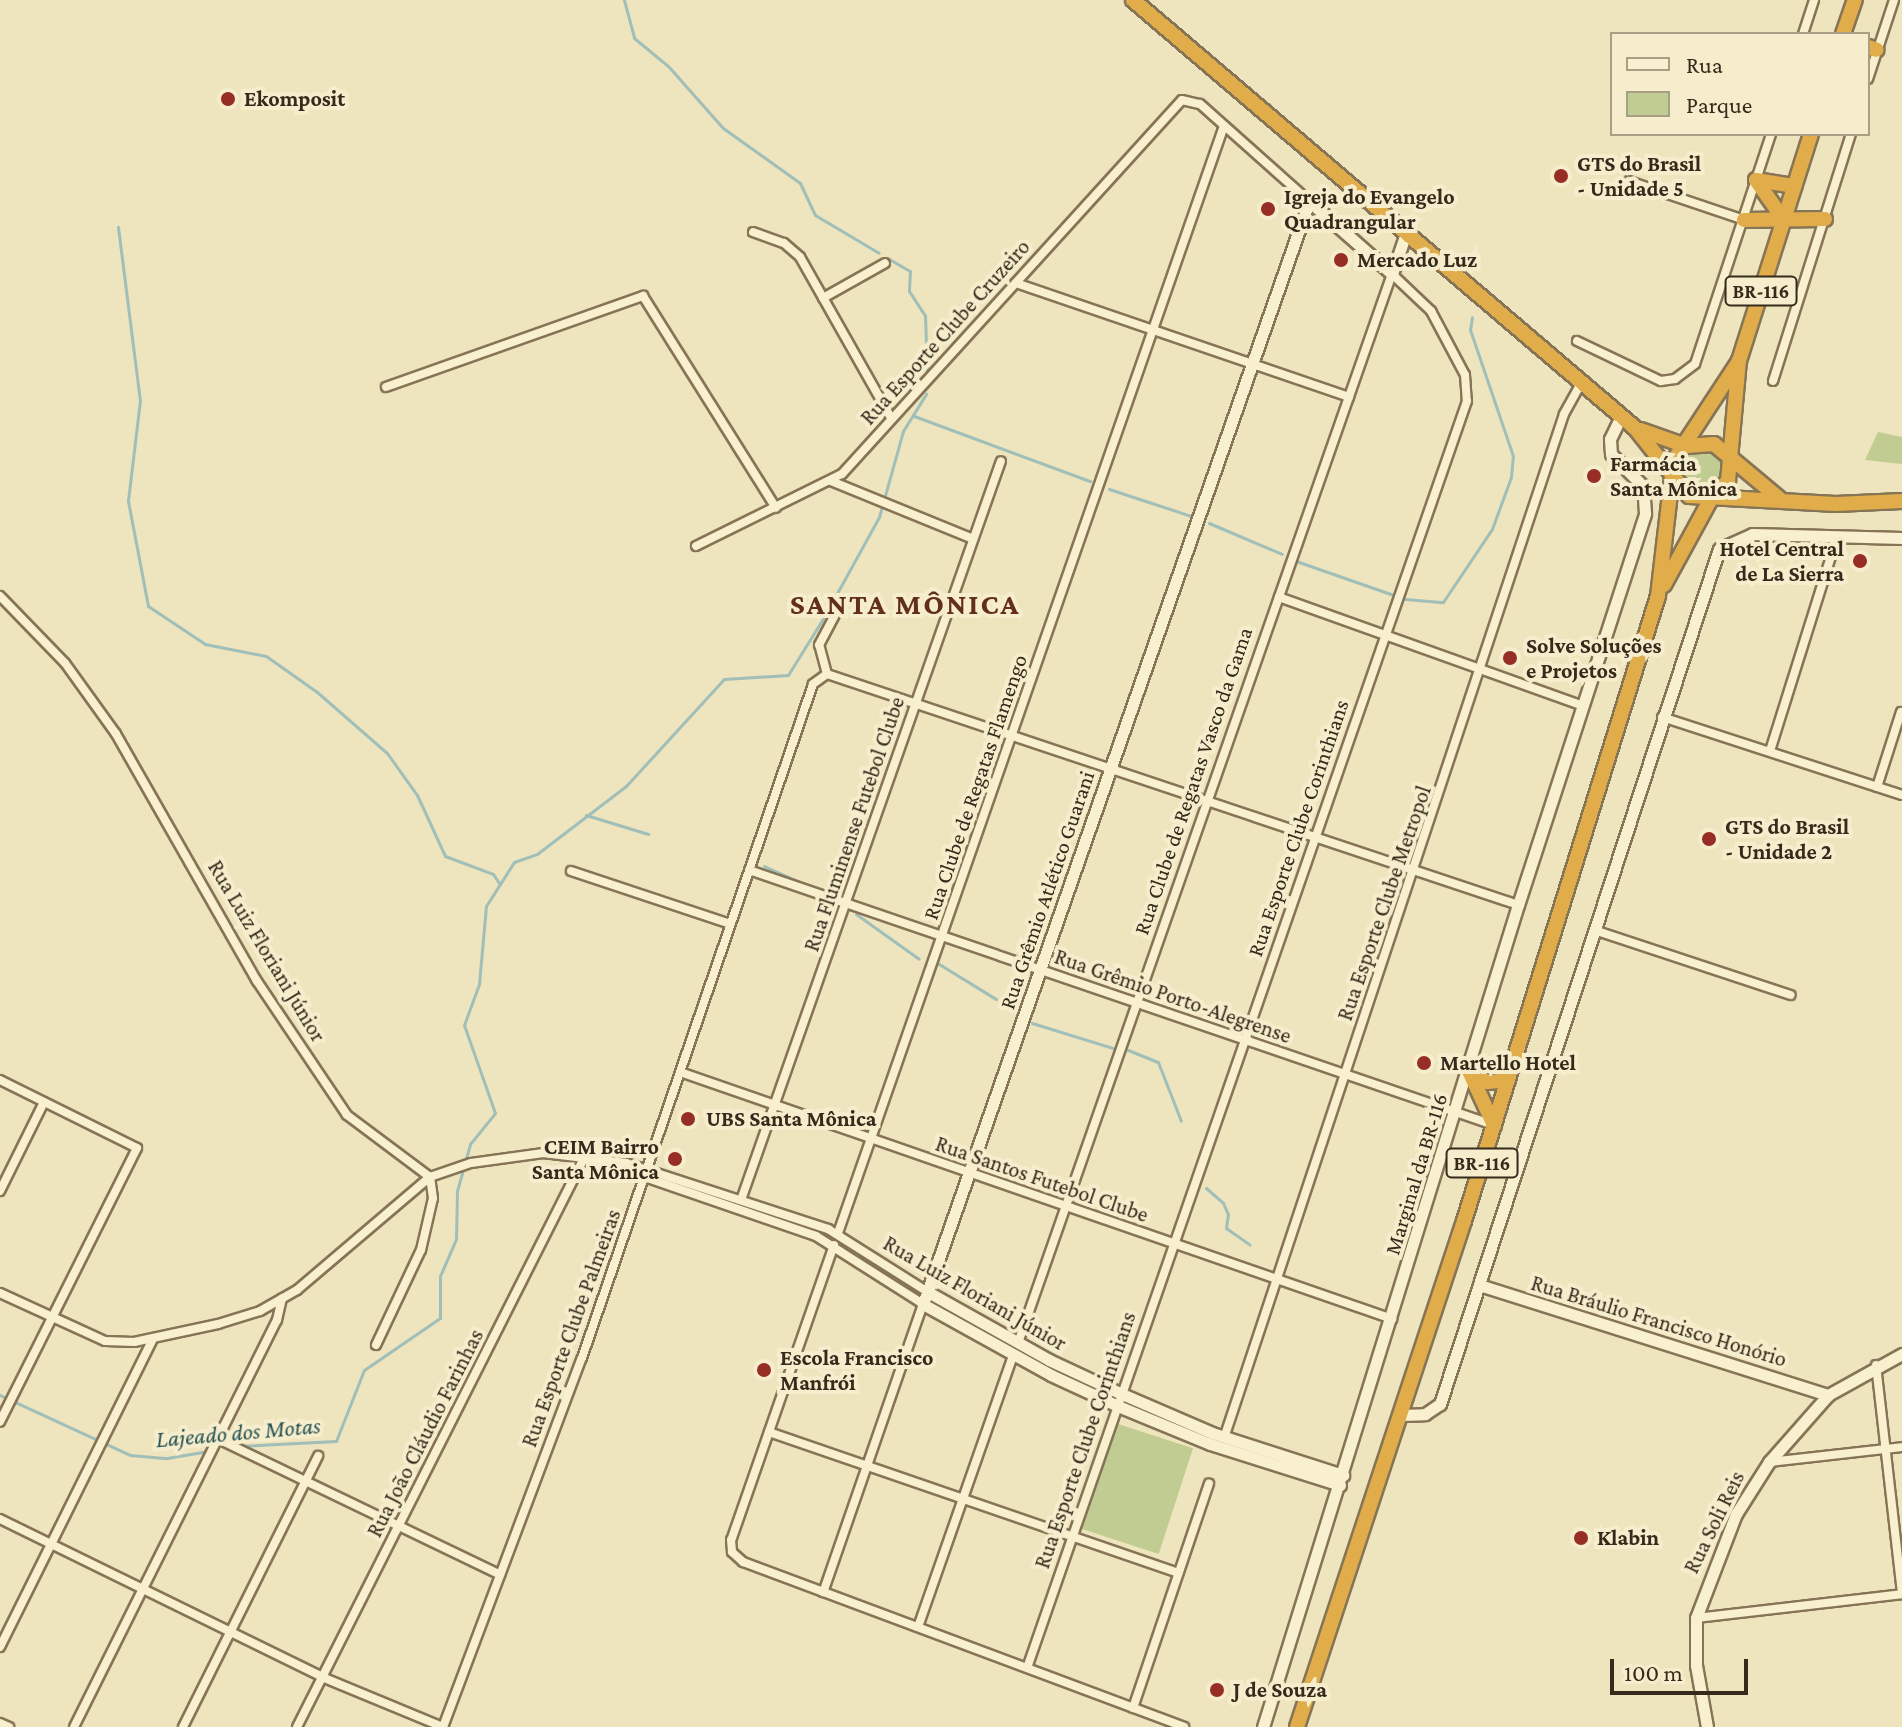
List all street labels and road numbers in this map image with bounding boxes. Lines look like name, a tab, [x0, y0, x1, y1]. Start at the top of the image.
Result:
street label: Rua Esporte Clube Cruzeiro	[855, 234, 1035, 430]
road number: BR-116	[1723, 275, 1799, 307]
street label: Rua Clube de Regatas Vasco da Gama	[1128, 624, 1258, 938]
street label: Rua Clube de Regatas Flamengo	[917, 651, 1033, 923]
street label: Rua Fluminense Futebol Clube	[798, 693, 910, 955]
street label: Rua Esporte Clube Corinthians	[1242, 696, 1354, 960]
street label: Rua Grêmio Atlético Guarani	[994, 767, 1100, 1013]
street label: Rua Esporte Clube Metropol	[1331, 782, 1437, 1024]
street label: Rua Luiz Floriani Júnior	[202, 855, 332, 1047]
street label: Rua Grêmio Porto-Alegrense	[1051, 943, 1295, 1049]
street label: Marginal da BR-116	[1379, 1090, 1453, 1258]
street label: Rua Santos Futebol Clube	[932, 1130, 1152, 1228]
road number: BR-116	[1444, 1147, 1520, 1179]
street label: Rua Esporte Clube Palmeiras	[516, 1205, 626, 1451]
street label: Rua Luiz Floriani Júnior	[879, 1230, 1071, 1356]
street label: Rua Bráulio Francisco Honório	[1528, 1269, 1790, 1373]
street label: Rua Esporte Clube Corinthians	[1029, 1308, 1141, 1572]
street label: Rua João Cláudio Farinhas	[361, 1324, 489, 1542]
street label: Rua Soli Reis	[1678, 1466, 1750, 1578]

